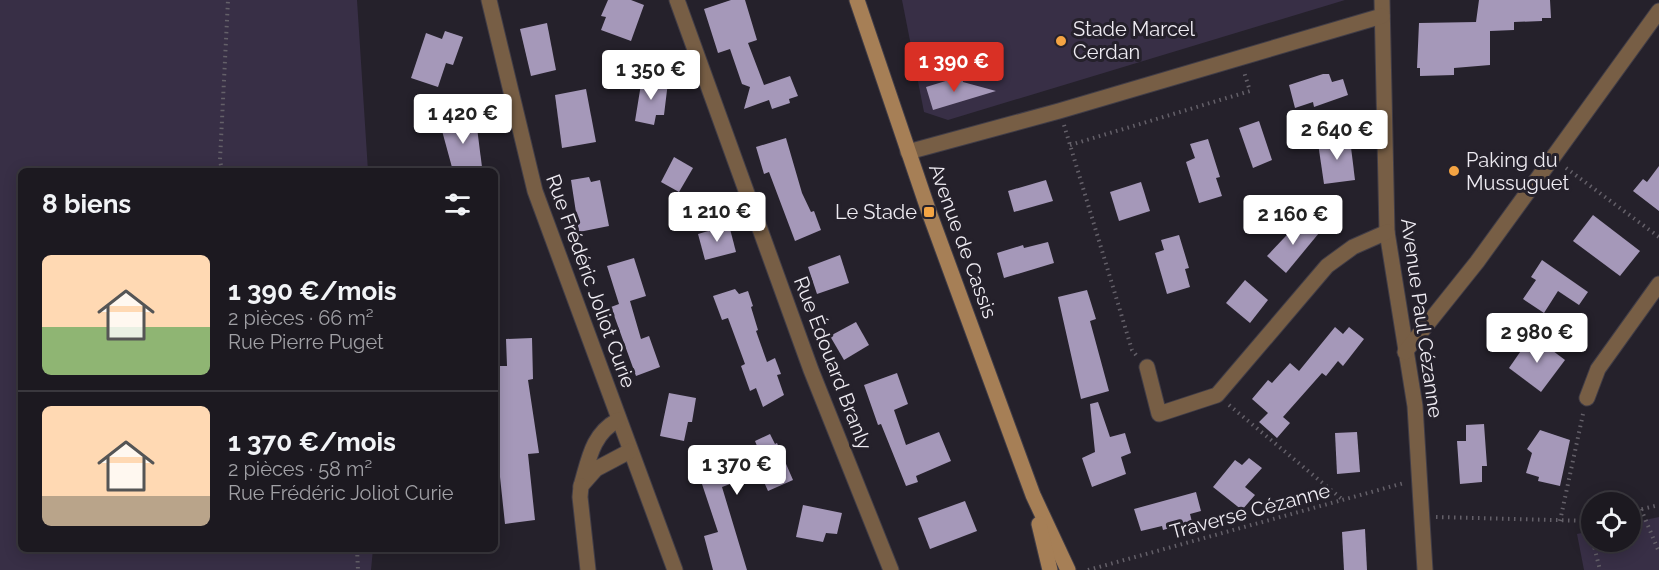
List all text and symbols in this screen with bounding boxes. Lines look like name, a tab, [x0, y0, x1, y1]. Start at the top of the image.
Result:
place label: Stade Marcel Cerdan	[1073, 17, 1196, 64]
marker: Stade Marcel Cerdan	[1054, 34, 1068, 48]
pin: 1 390 €	[899, 42, 1009, 93]
text: 1 390 €	[919, 49, 989, 73]
pin: 1 350 €	[596, 50, 706, 101]
text: 1 350 €	[616, 57, 686, 81]
pin: 1 420 €	[408, 94, 518, 145]
text: 1 420 €	[428, 101, 498, 125]
pin: 2 640 €	[1282, 110, 1392, 161]
text: 2 640 €	[1301, 117, 1373, 141]
place label: Paking du Mussuguet	[1466, 148, 1570, 195]
street label: Avenue de Cassis	[924, 161, 1002, 321]
marker: Paking du Mussuguet	[1447, 164, 1461, 178]
street label: Rue Frédéric Joliot Curie	[541, 171, 641, 391]
icon: filters	[441, 188, 474, 221]
text: 8 biens	[42, 189, 131, 219]
pin: 1 210 €	[662, 192, 772, 243]
pin: 2 160 €	[1238, 195, 1348, 246]
text: 1 210 €	[683, 199, 751, 223]
place label: Le Stade	[835, 200, 917, 224]
text: 2 160 €	[1257, 202, 1329, 226]
marker: Le Stade	[922, 205, 936, 219]
street label: Avenue Paul Cézanne	[1396, 217, 1448, 420]
street label: Rue Édouard Branly	[789, 273, 877, 453]
text: 1 390 €/mois	[228, 276, 397, 306]
icon: home	[90, 279, 162, 351]
text: 2 pièces · 66 m²	[228, 306, 374, 330]
pin: 2 980 €	[1482, 313, 1592, 364]
text: 2 980 €	[1501, 320, 1573, 344]
text: Rue Pierre Puget	[228, 330, 384, 354]
text: 1 370 €/mois	[228, 427, 396, 457]
icon: home	[90, 430, 162, 502]
pin: 1 370 €	[682, 445, 792, 496]
text: 1 370 €	[702, 452, 772, 476]
text: 2 pièces · 58 m²	[228, 457, 372, 481]
street label: Traverse Cézanne	[1167, 478, 1333, 544]
text: Rue Frédéric Joliot Curie	[228, 481, 454, 505]
map controls	[1581, 492, 1641, 552]
button: locate	[1581, 492, 1641, 552]

